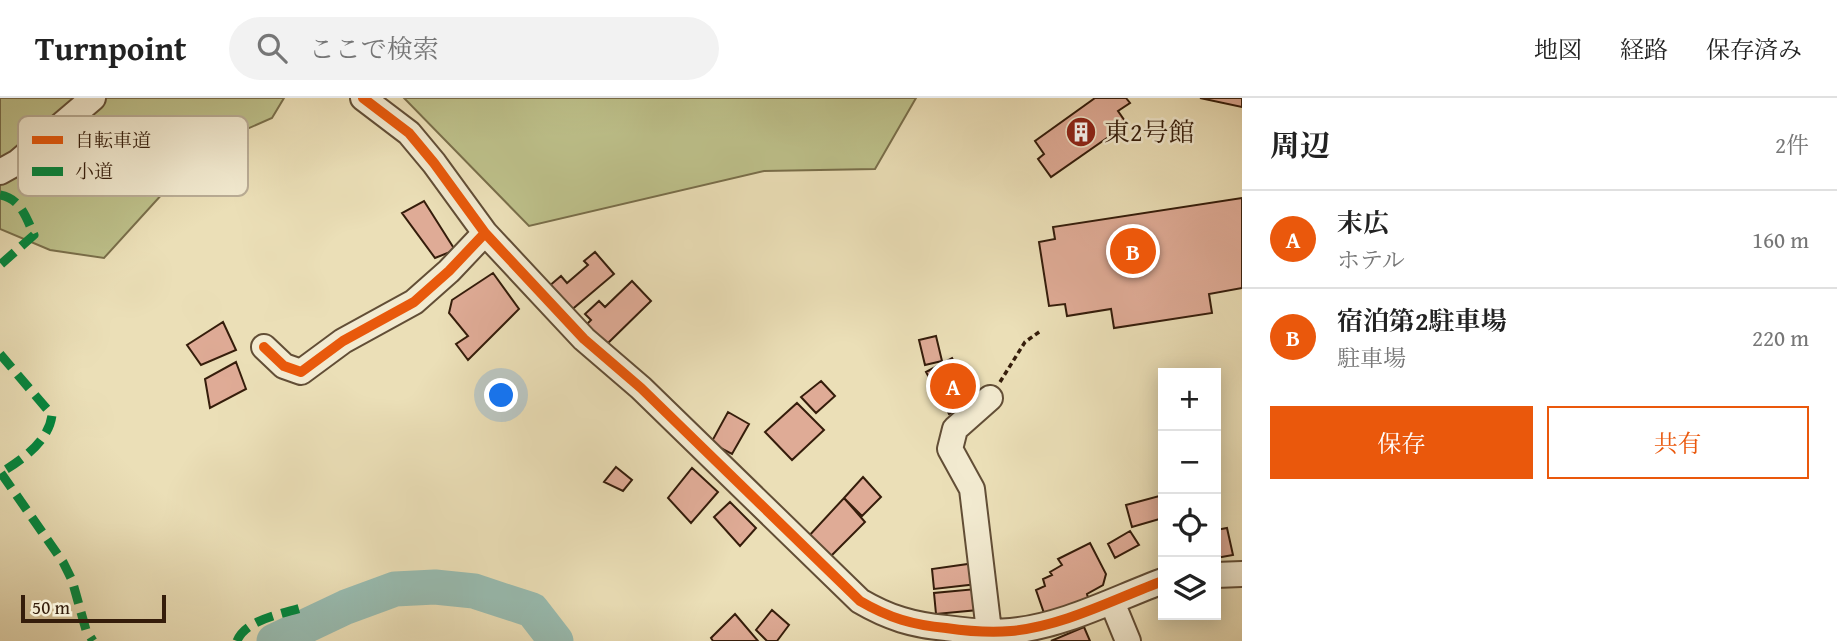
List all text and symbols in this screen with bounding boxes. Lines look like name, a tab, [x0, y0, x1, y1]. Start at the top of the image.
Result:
search box	[229, 17, 719, 80]
text: Turnpoint	[35, 24, 187, 72]
icon: search	[253, 29, 291, 67]
text: ここで検索	[309, 29, 439, 68]
text: 地図	[1534, 32, 1582, 67]
text: 経路	[1620, 32, 1668, 67]
text: 保存済み	[1706, 32, 1802, 67]
place label: 東2号館	[1104, 112, 1195, 151]
building icon: 東2号館	[1064, 115, 1098, 149]
legend	[18, 116, 248, 196]
text: 周辺	[1270, 123, 1330, 167]
text: 自転車道	[75, 126, 151, 154]
text: 2件	[1775, 128, 1809, 161]
text: 小道	[75, 157, 113, 185]
text: 末広	[1337, 203, 1389, 242]
text: A	[1286, 223, 1300, 256]
text: 160 m	[1752, 223, 1809, 256]
pin: B	[1110, 225, 1156, 277]
text: ホテル	[1337, 243, 1405, 276]
text: 宿泊第2駐車場	[1337, 301, 1506, 340]
text: B	[1286, 321, 1300, 354]
text: 220 m	[1752, 321, 1809, 354]
text: 駐車場	[1337, 341, 1406, 374]
pin: A	[930, 360, 976, 412]
map controls	[1158, 368, 1221, 620]
button: +	[1158, 368, 1221, 431]
your location	[484, 378, 518, 412]
button: 保存	[1270, 406, 1533, 479]
button: 共有	[1547, 406, 1809, 479]
button: −	[1158, 431, 1221, 494]
button: locate	[1158, 494, 1221, 557]
button: layers	[1158, 557, 1221, 620]
scale bar	[21, 592, 166, 624]
text: 50 m	[32, 593, 70, 621]

